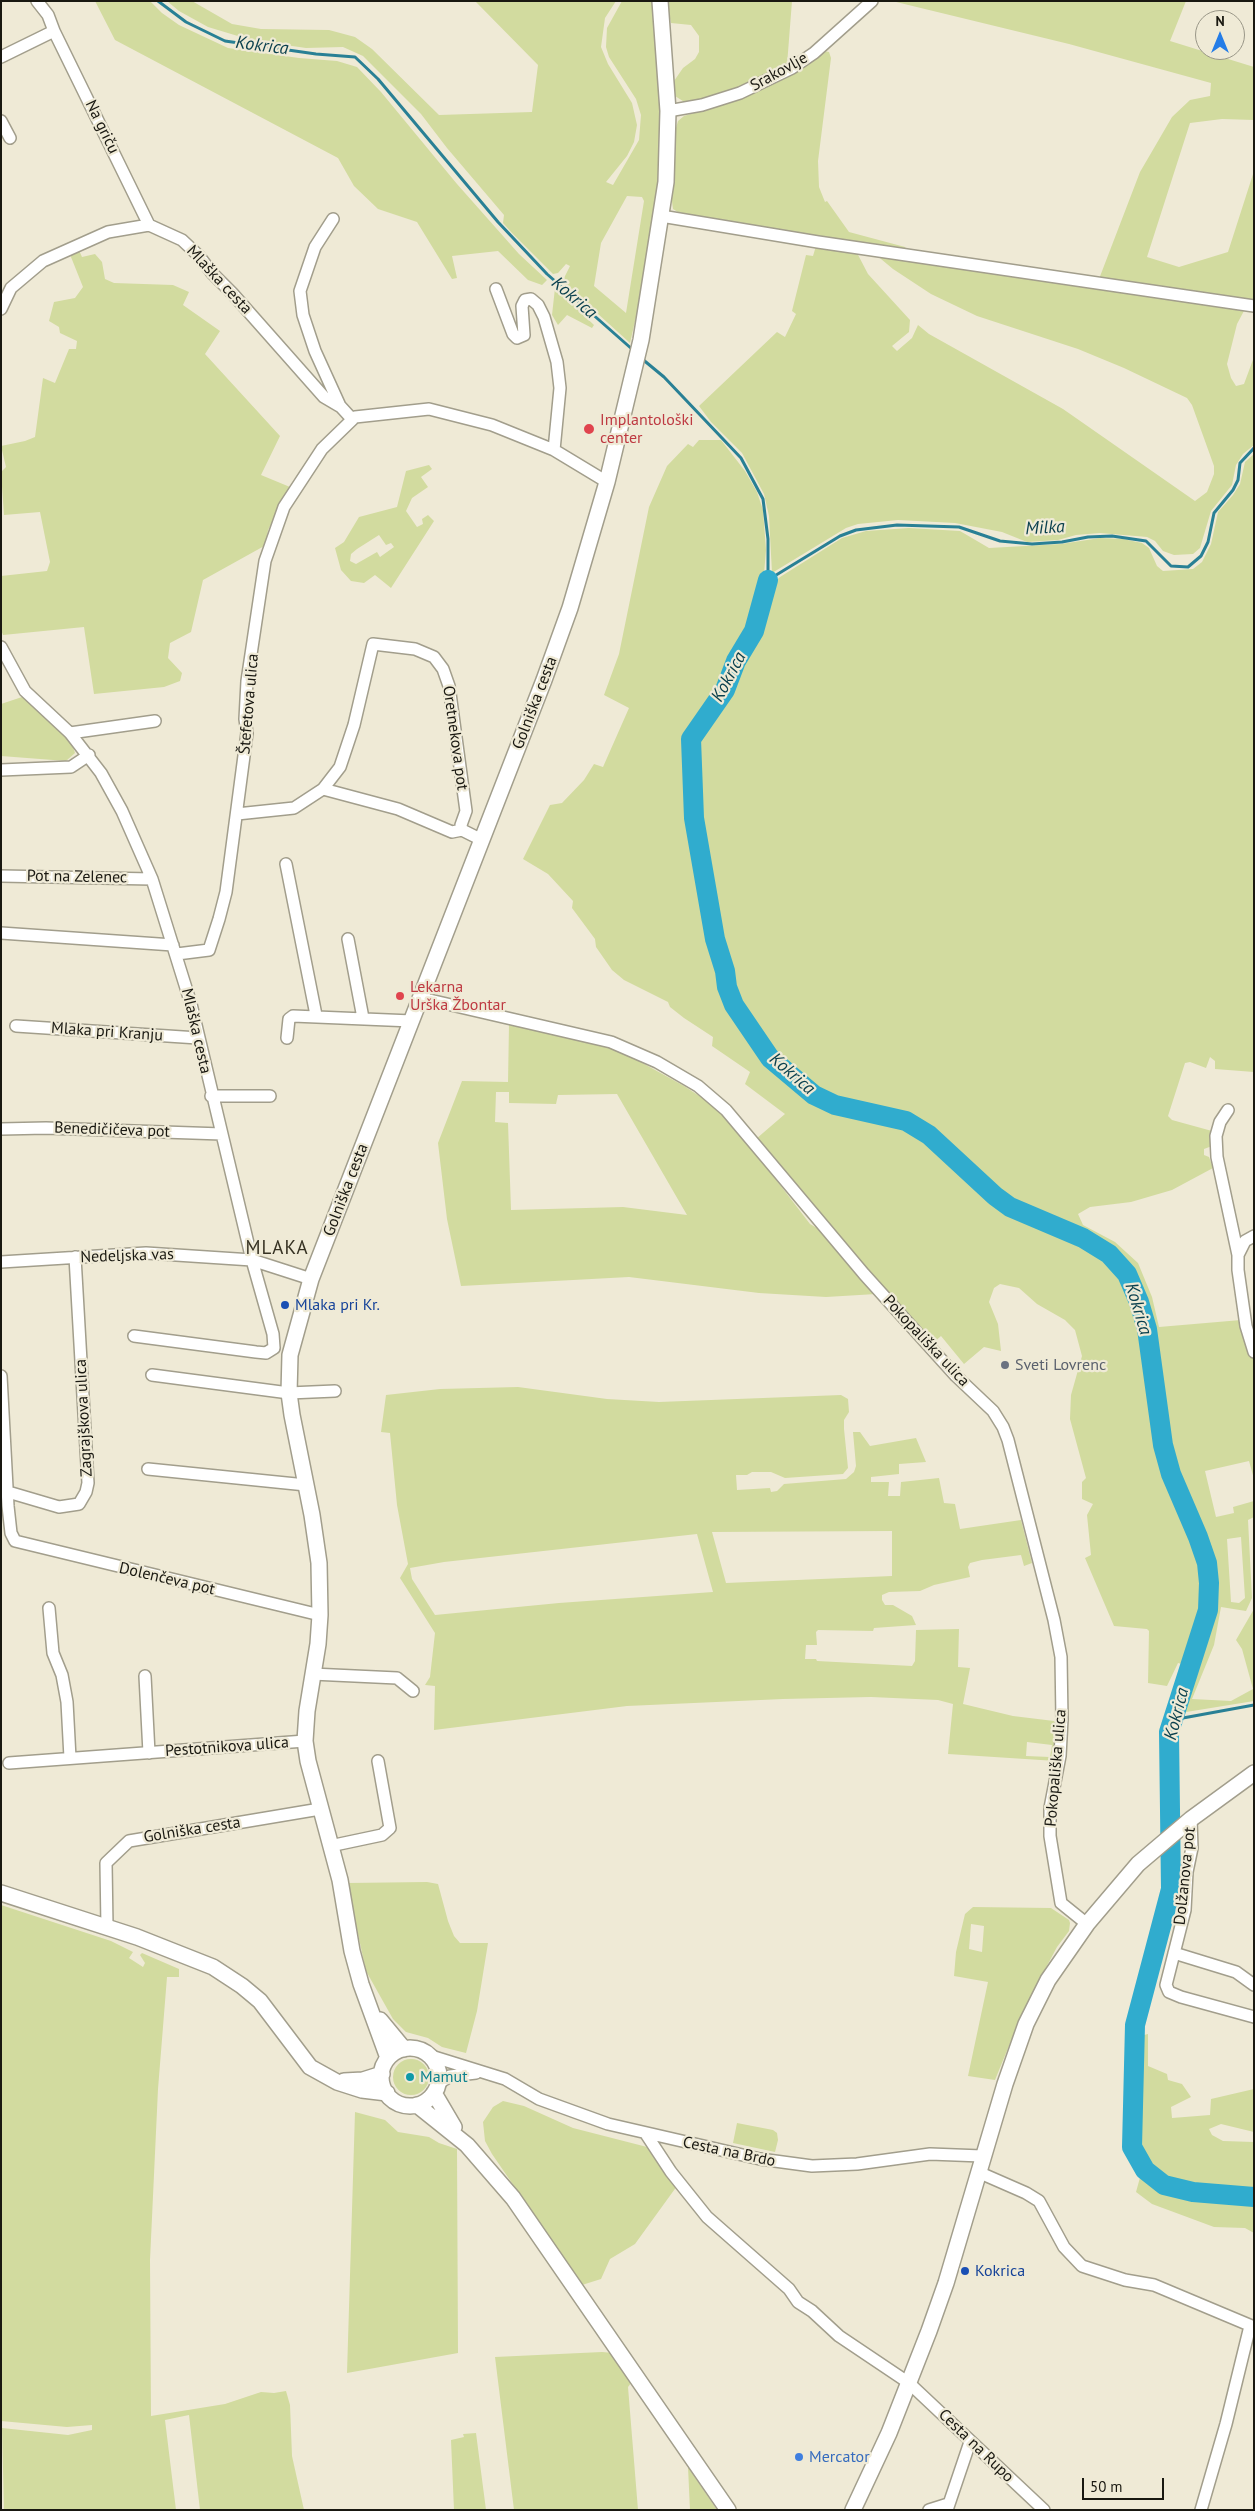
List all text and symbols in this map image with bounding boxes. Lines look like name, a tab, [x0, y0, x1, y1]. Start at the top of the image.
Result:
north arrow	[1195, 10, 1245, 60]
text: N	[1215, 12, 1225, 30]
water label: Kokrica	[234, 32, 290, 60]
street label: Srakovlje	[747, 48, 811, 96]
street label: Na griču	[81, 97, 123, 157]
street label: Mlaška cesta	[182, 242, 256, 318]
water label: Kokrica	[547, 272, 601, 324]
place label: Implantološki center	[600, 410, 693, 448]
marker: Implantološki center	[582, 422, 596, 436]
water label: Milka	[1025, 516, 1065, 540]
water label: Kokrica	[707, 648, 751, 706]
street label: Štefetova ulica	[235, 653, 263, 755]
street label: Golniška cesta	[509, 654, 561, 752]
street label: Oretnekova pot	[438, 685, 472, 791]
street label: Pot na Zelenec	[27, 867, 127, 887]
place label: Lekarna Urška Žbontar	[410, 977, 506, 1015]
street label: Mlaška cesta	[177, 986, 215, 1076]
marker: Lekarna Urška Žbontar	[394, 990, 406, 1002]
street label: Mlaka pri Kranju	[50, 1019, 164, 1045]
water label: Kokrica	[765, 1048, 819, 1100]
street label: Benedičičeva pot	[54, 1118, 170, 1142]
street label: Golniška cesta	[320, 1141, 372, 1239]
district label: MLAKA	[245, 1238, 309, 1260]
street label: Nedeljska vas	[80, 1245, 174, 1267]
water label: Kokrica	[1120, 1280, 1156, 1338]
street label: Pokopališka ulica	[879, 1291, 973, 1391]
place label: Mlaka pri Kr.	[295, 1295, 380, 1315]
marker: Mlaka pri Kr.	[279, 1299, 291, 1311]
place label: Sveti Lovrenc	[1015, 1355, 1106, 1375]
street label: Zagrajškova ulica	[71, 1359, 97, 1477]
marker: Sveti Lovrenc	[999, 1359, 1011, 1371]
street label: Dolenčeva pot	[117, 1559, 217, 1599]
water label: Kokrica	[1160, 1686, 1194, 1742]
street label: Pokopališka ulica	[1041, 1708, 1071, 1828]
street label: Pestotnikova ulica	[164, 1733, 290, 1761]
street label: Golniška cesta	[142, 1813, 242, 1847]
street label: Dolžanova pot	[1170, 1826, 1200, 1926]
place label: Mamut	[420, 2067, 468, 2087]
marker: Mamut	[404, 2071, 416, 2083]
street label: Cesta na Brdo	[681, 2133, 777, 2171]
place label: Kokrica	[975, 2261, 1025, 2281]
marker: Kokrica	[959, 2265, 971, 2277]
street label: Cesta na Rupo	[934, 2405, 1018, 2487]
place label: Mercator	[809, 2447, 870, 2467]
marker: Mercator	[793, 2451, 805, 2463]
scale bar	[1085, 2468, 1168, 2500]
text: 50 m	[1090, 2477, 1123, 2496]

